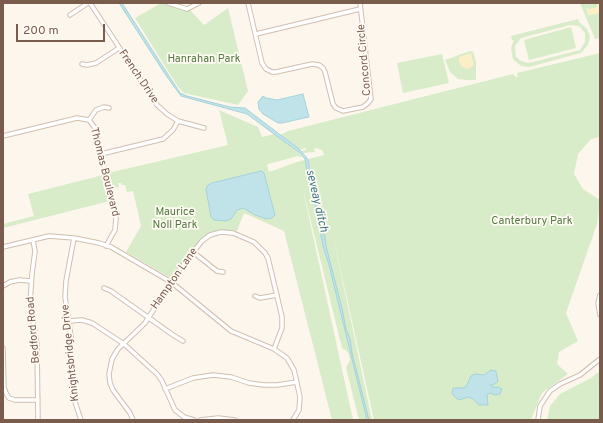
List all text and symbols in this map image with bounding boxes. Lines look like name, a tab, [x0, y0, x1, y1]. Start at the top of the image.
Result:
scale bar	[18, 16, 107, 42]
text: 200 m	[23, 23, 59, 39]
street label: Concord Circle	[355, 23, 375, 97]
street label: French Drive	[115, 48, 161, 106]
park label: Hanrahan Park	[167, 53, 241, 67]
street label: Thomas Boulevard	[87, 126, 121, 218]
water label: seveay ditch	[302, 168, 330, 234]
park label: Maurice Noll Park	[152, 206, 198, 232]
park label: Canterbury Park	[491, 215, 573, 229]
street label: Hampton Lane	[149, 246, 201, 312]
street label: Bedford Road	[24, 296, 44, 364]
street label: Knightsbridge Drive	[59, 304, 83, 402]

